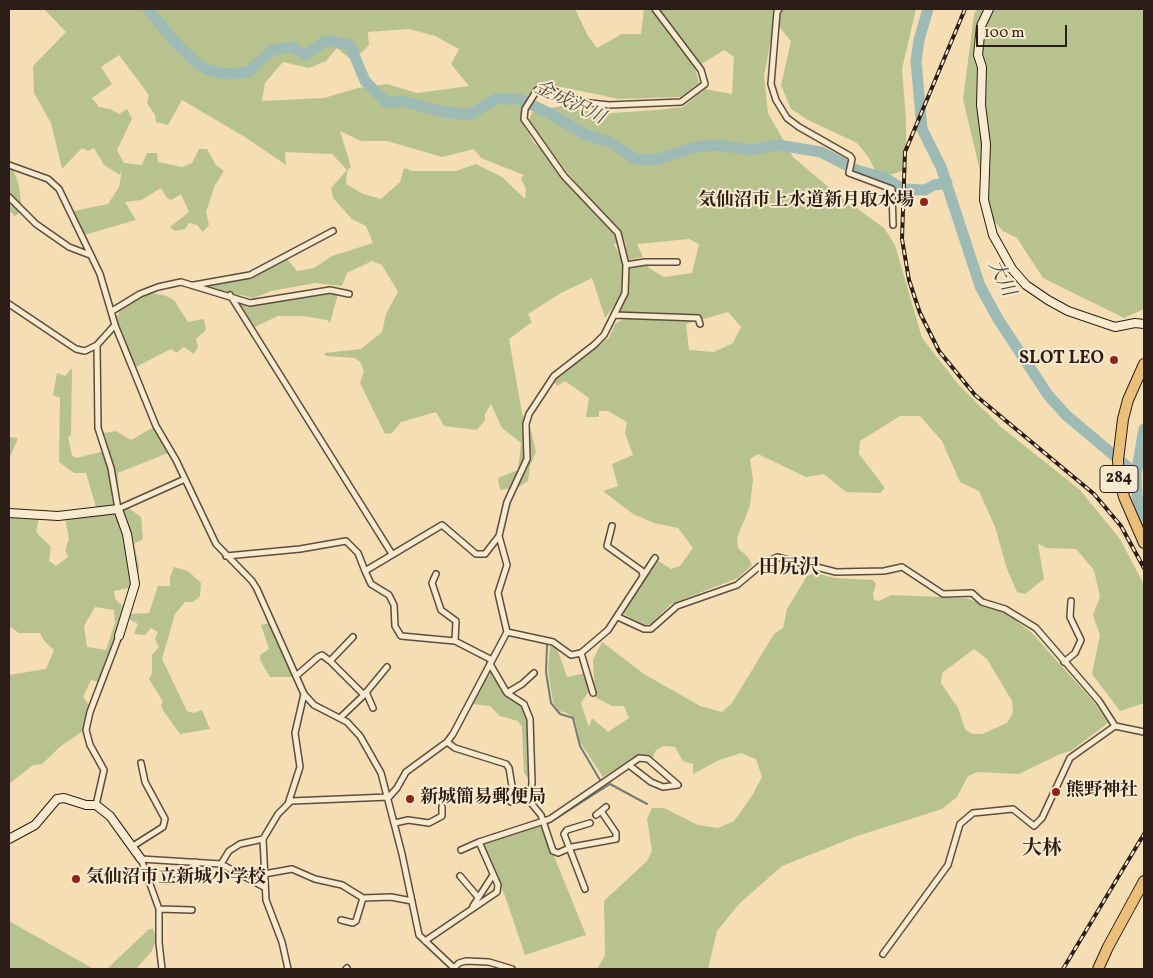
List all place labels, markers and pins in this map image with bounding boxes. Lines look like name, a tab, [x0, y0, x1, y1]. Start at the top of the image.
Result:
place label: 気仙沼市上水道新月取水場	[698, 191, 914, 213]
marker: 気仙沼市上水道新月取水場	[918, 196, 930, 208]
place label: SLOT LEO	[1019, 349, 1104, 371]
marker: SLOT LEO	[1108, 354, 1120, 366]
place label: 熊野神社	[1066, 781, 1138, 803]
marker: 熊野神社	[1050, 786, 1062, 798]
place label: 新城簡易郵便局	[420, 788, 546, 810]
marker: 新城簡易郵便局	[404, 793, 416, 805]
place label: 気仙沼市立新城小学校	[86, 868, 266, 890]
marker: 気仙沼市立新城小学校	[70, 873, 82, 885]

